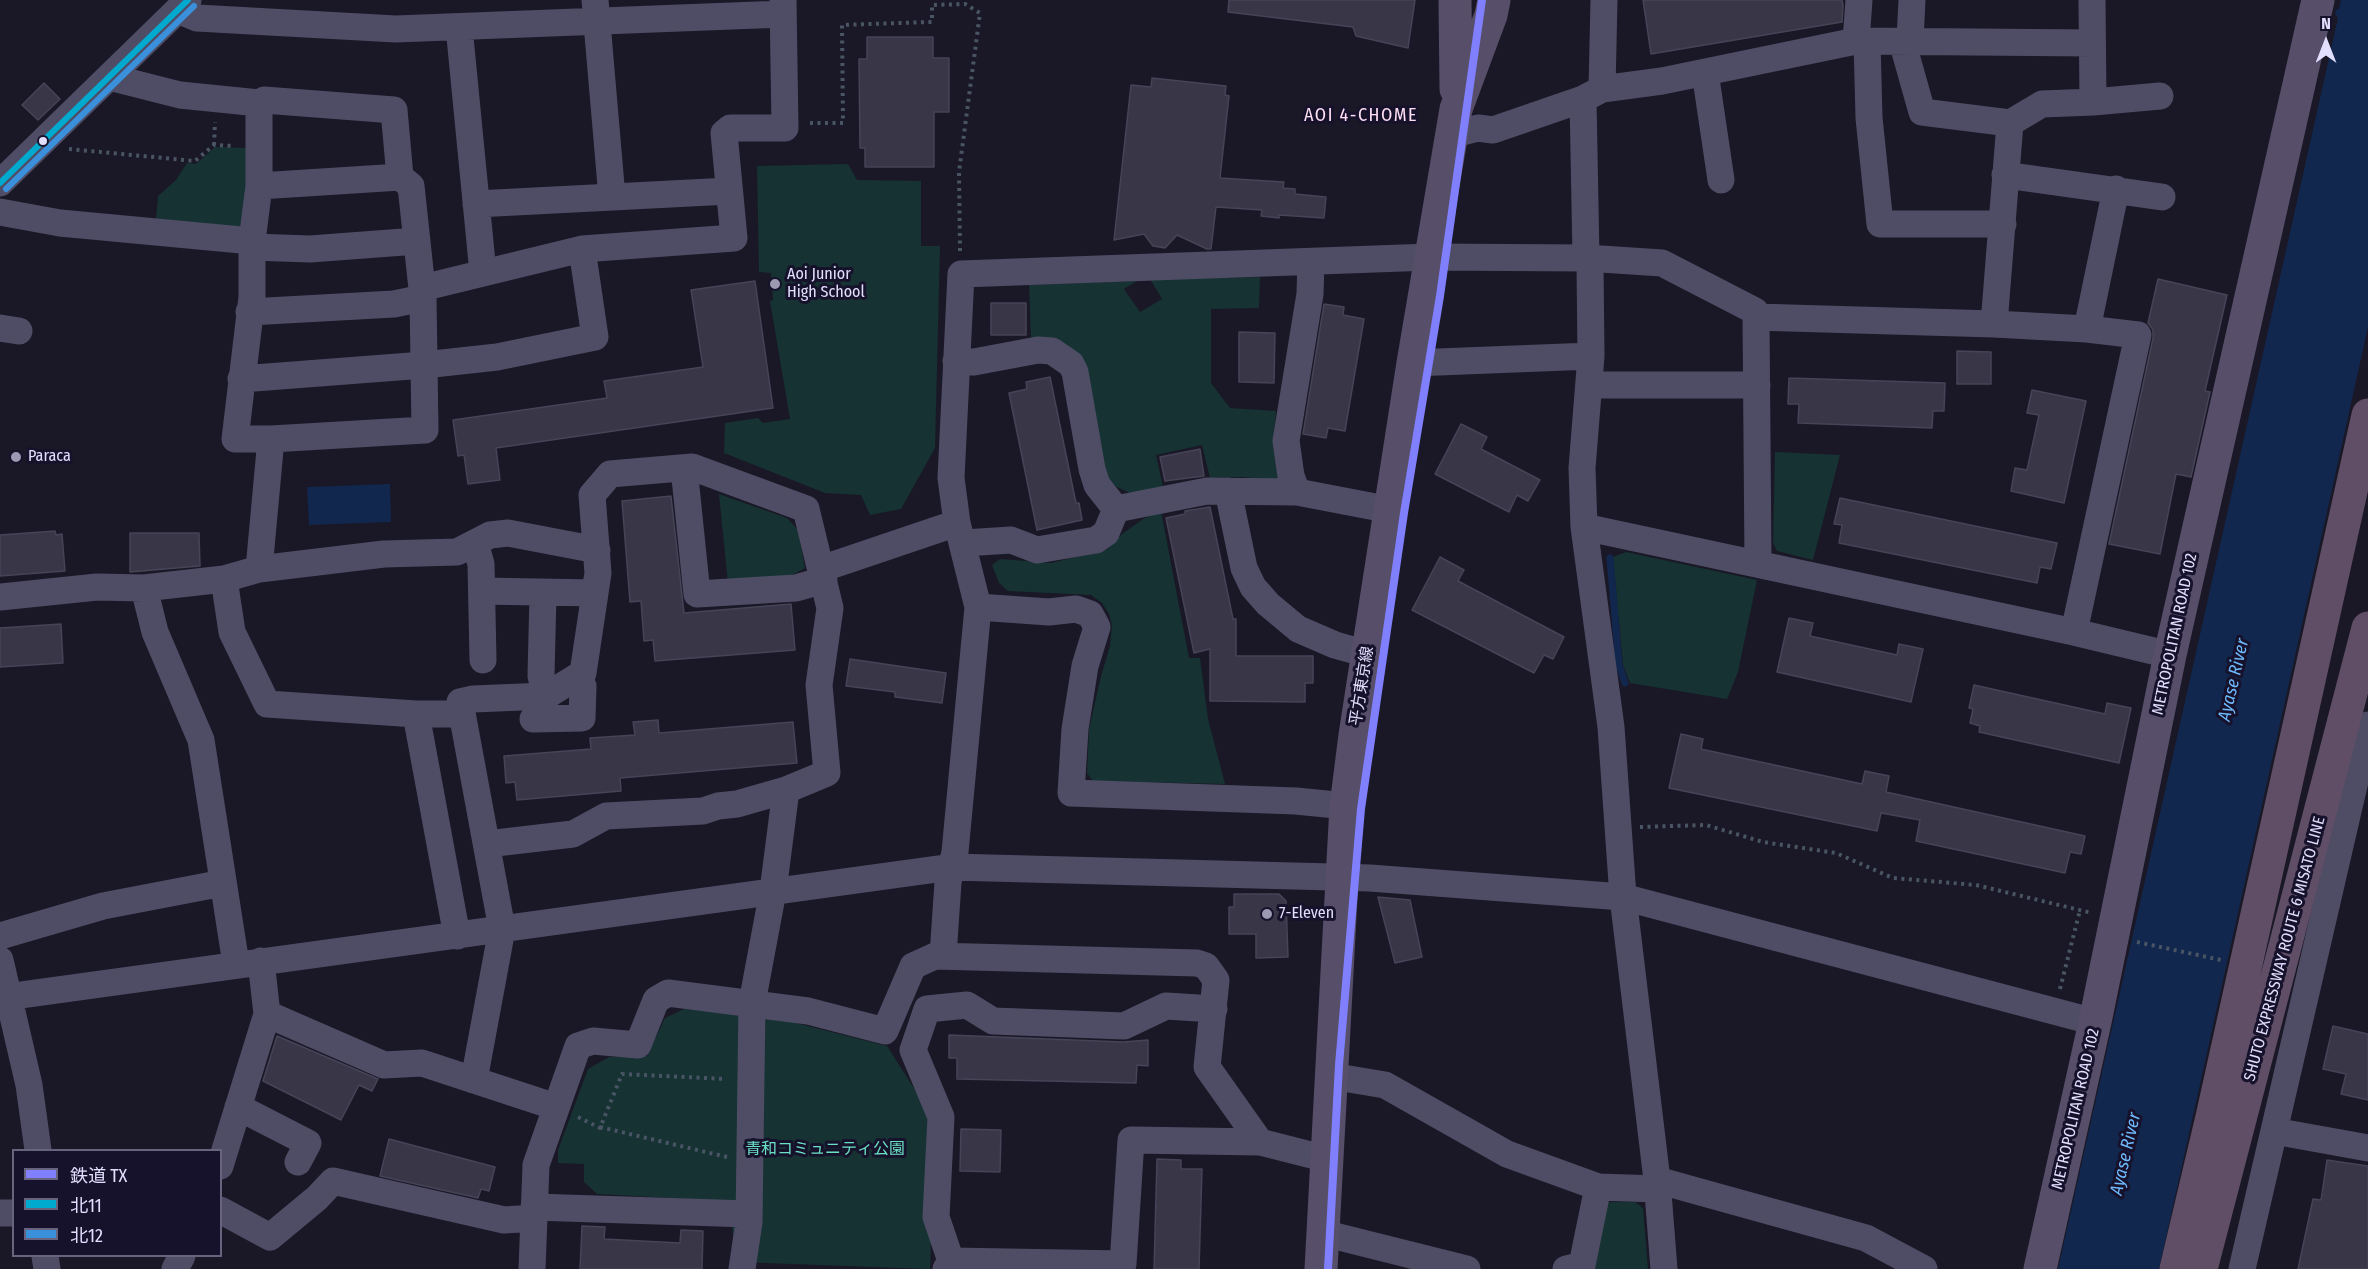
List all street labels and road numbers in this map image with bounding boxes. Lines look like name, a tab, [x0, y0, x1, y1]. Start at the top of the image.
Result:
street label: METROPOLITAN ROAD 102	[2149, 552, 2201, 716]
street label: 平方東京線	[1346, 645, 1378, 727]
street label: SHUTO EXPRESSWAY ROUTE 6 MISATO LINE	[2240, 815, 2330, 1083]
street label: METROPOLITAN ROAD 102	[2048, 1027, 2104, 1191]

